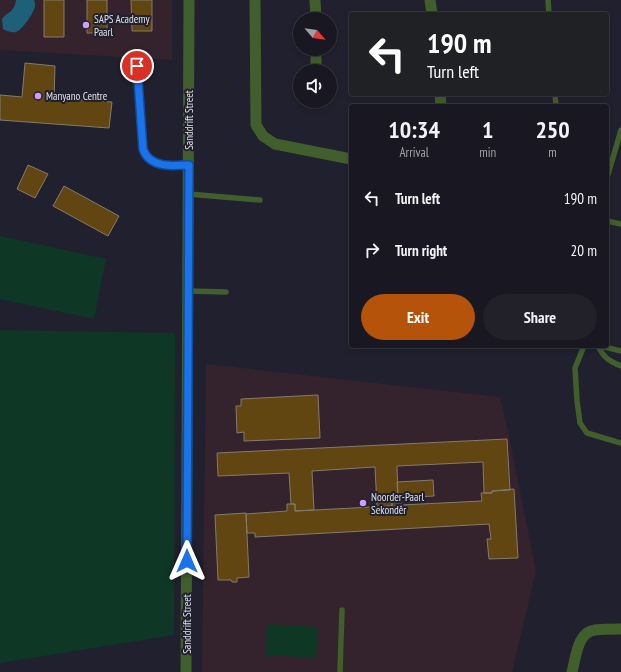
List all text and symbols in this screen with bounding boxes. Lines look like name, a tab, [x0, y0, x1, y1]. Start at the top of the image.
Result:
place label: SAPS Academy Paarl	[94, 12, 150, 39]
north arrow	[293, 12, 337, 56]
map controls	[293, 12, 337, 108]
marker: SAPS Academy Paarl	[81, 20, 91, 30]
text: 190 m	[427, 24, 491, 61]
icon: left	[361, 28, 413, 80]
pin	[120, 49, 154, 83]
icon: arrive	[126, 55, 148, 77]
text: Turn left	[427, 60, 479, 83]
button: sound	[293, 64, 337, 108]
place label: Manyano Centre	[46, 89, 108, 103]
street label: Sanddrift Street	[182, 90, 196, 150]
marker: Manyano Centre	[33, 91, 43, 101]
text: 10:34	[388, 114, 440, 145]
text: 1	[482, 114, 493, 145]
text: 250	[535, 114, 570, 145]
text: Arrival	[399, 144, 429, 161]
text: min	[479, 144, 496, 161]
text: m	[548, 144, 557, 161]
icon: left	[361, 187, 383, 209]
text: Turn left	[395, 189, 440, 208]
text: 190 m	[564, 189, 597, 208]
icon: right	[361, 239, 383, 261]
text: Turn right	[395, 241, 447, 260]
text: 20 m	[571, 241, 597, 260]
button: Exit	[361, 294, 475, 340]
button: Share	[483, 294, 597, 340]
place label: Noorder-Paarl Sekondêr	[371, 490, 424, 517]
marker: Noorder-Paarl Sekondêr	[358, 498, 368, 508]
position arrow	[166, 540, 208, 582]
street label: Sanddrift Street	[180, 594, 194, 654]

